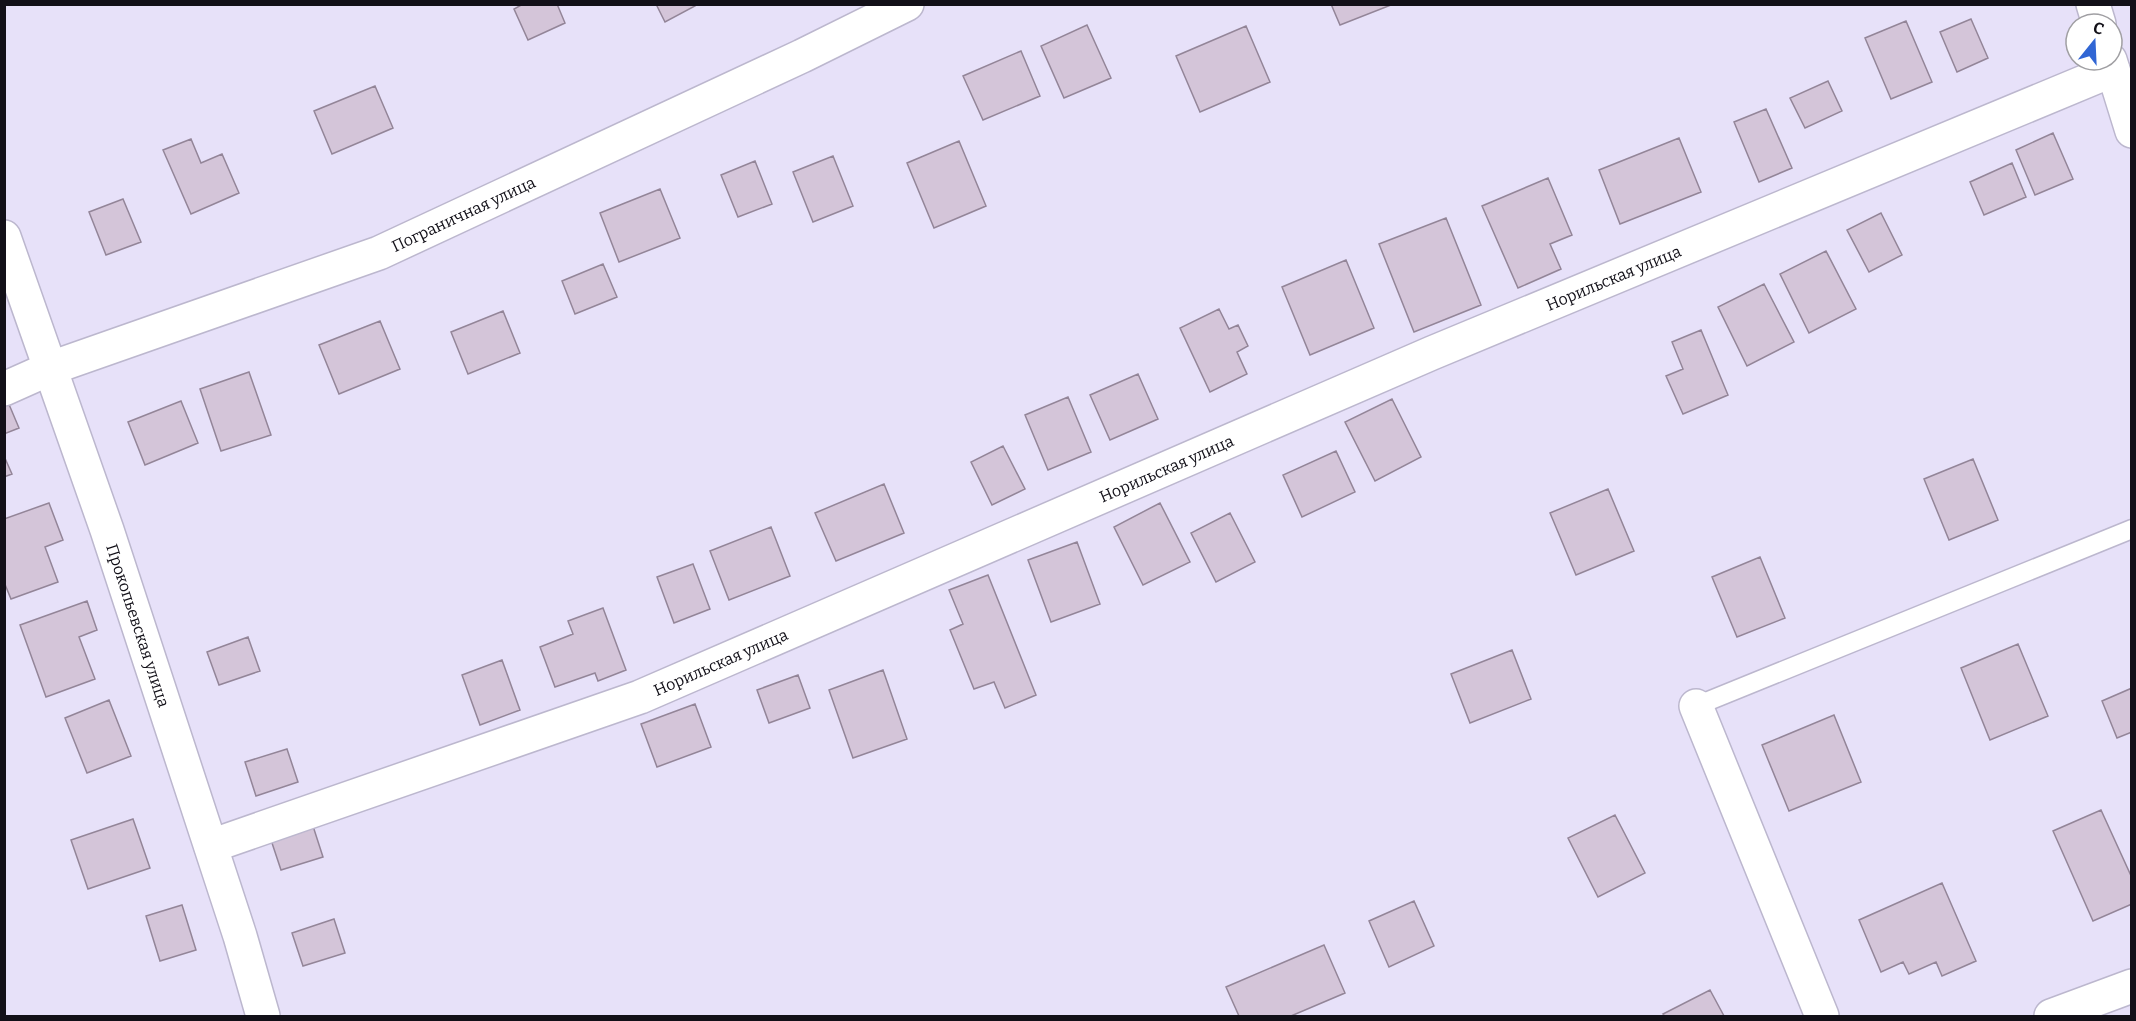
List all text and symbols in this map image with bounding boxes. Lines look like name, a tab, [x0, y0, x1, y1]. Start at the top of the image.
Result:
north arrow	[2064, 12, 2124, 72]
text: С	[2091, 18, 2106, 39]
street label: Пограничная улица	[388, 172, 538, 255]
street label: Норильская улица	[1543, 241, 1684, 314]
street label: Норильская улица	[1096, 431, 1237, 506]
street label: Прокопьевская улица	[103, 541, 174, 710]
street label: Норильская улица	[651, 624, 791, 699]

